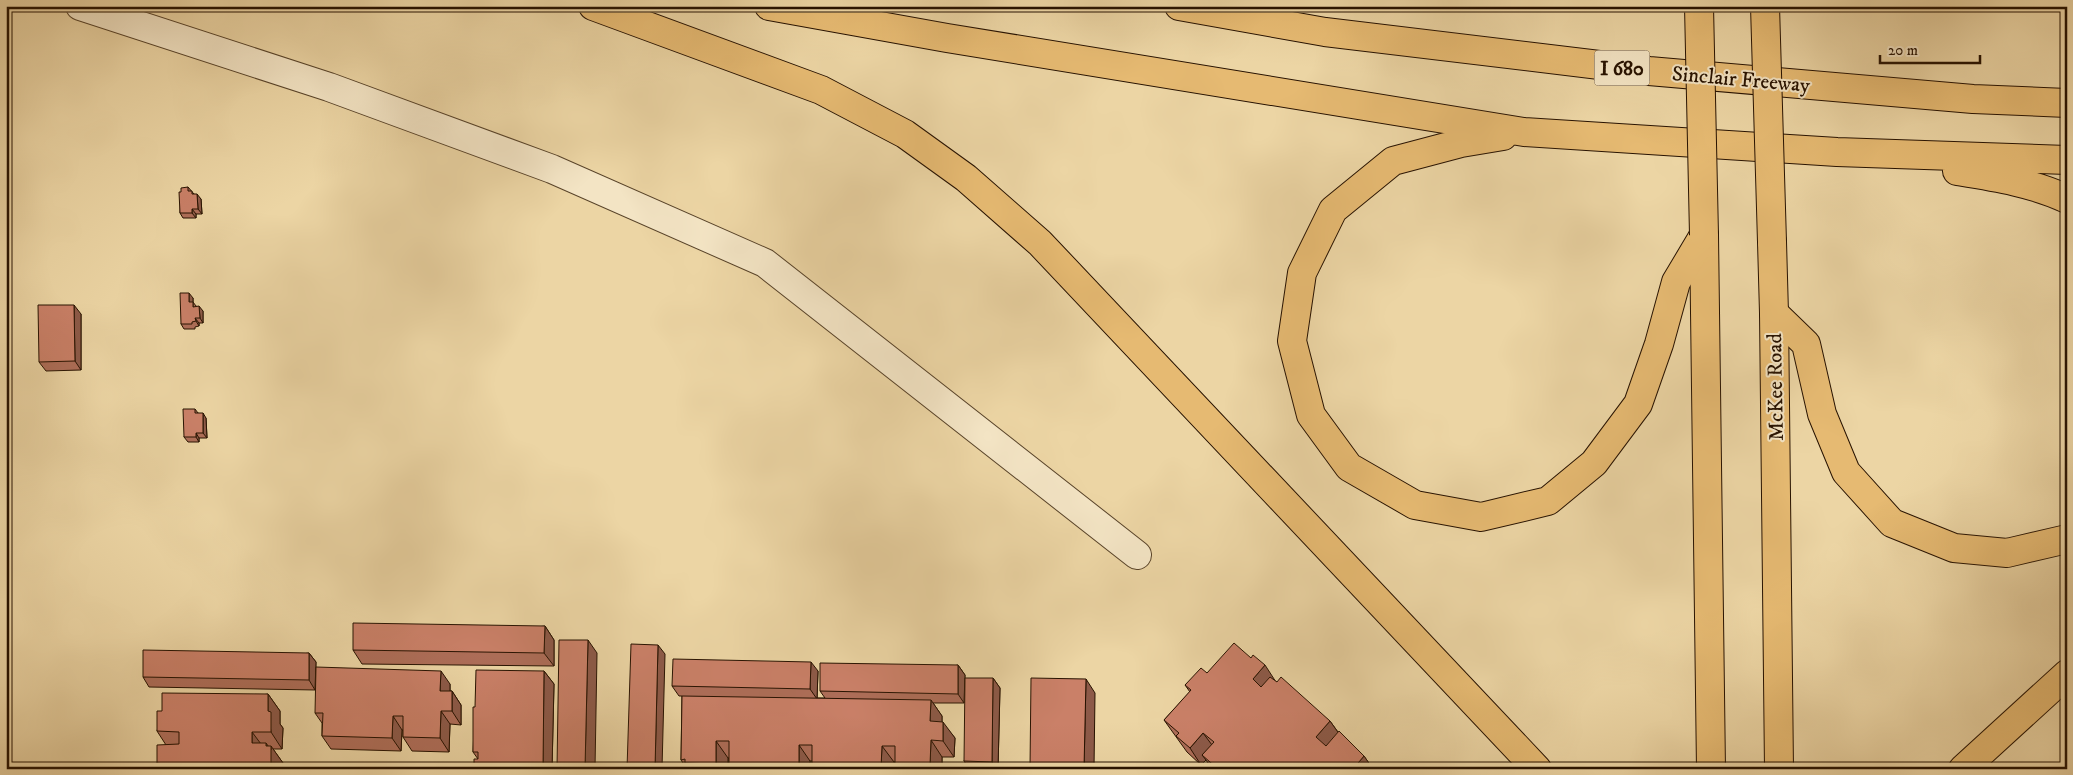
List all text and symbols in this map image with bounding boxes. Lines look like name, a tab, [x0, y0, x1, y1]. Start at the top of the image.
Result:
scale bar	[1880, 32, 1980, 64]
text: 20 m	[1888, 41, 1918, 60]
road number: I 680	[1594, 50, 1650, 86]
street label: Sinclair Freeway	[1671, 61, 1812, 99]
street label: McKee Road	[1762, 332, 1790, 441]

